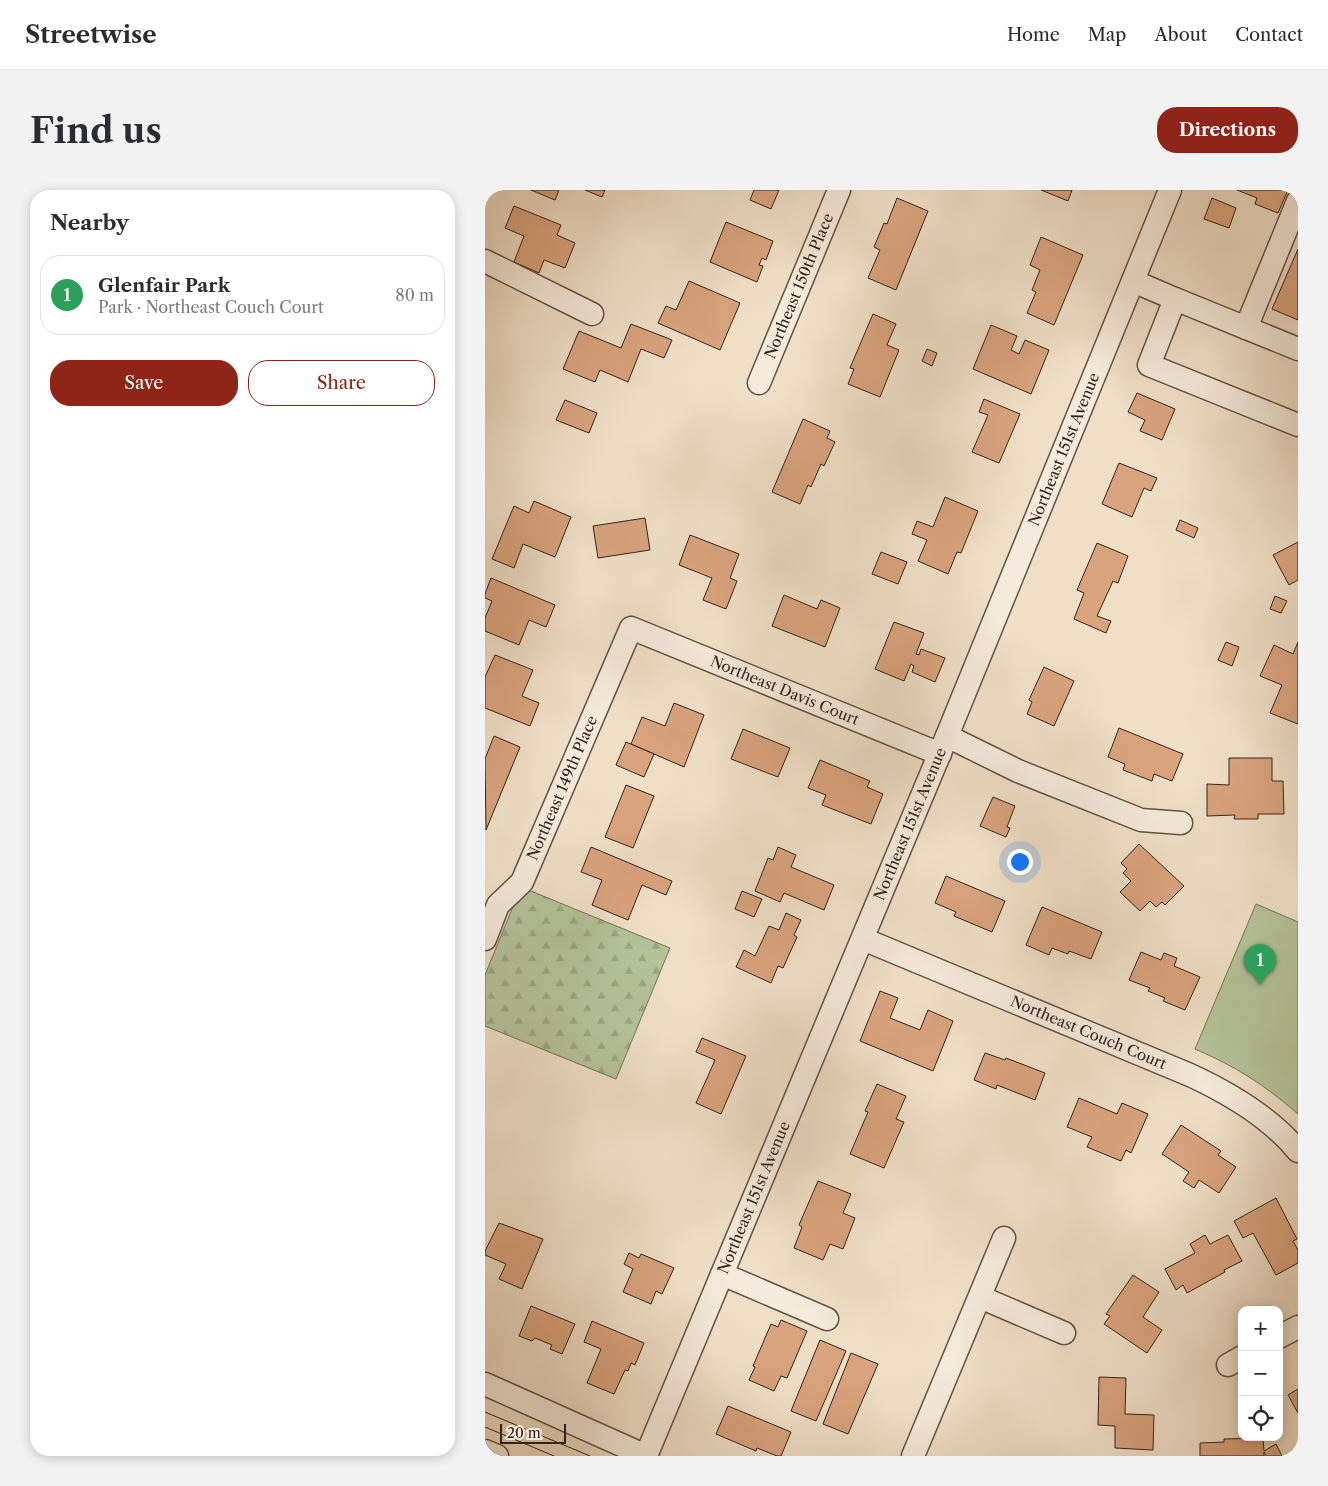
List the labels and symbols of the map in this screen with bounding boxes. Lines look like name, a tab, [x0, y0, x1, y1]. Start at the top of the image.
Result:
street label: Northeast 150th Place	[760, 210, 837, 361]
street label: Northeast 151st Avenue	[1024, 370, 1103, 529]
street label: Northeast Davis Court	[708, 651, 863, 729]
street label: Northeast 149th Place	[523, 713, 601, 863]
street label: Northeast 151st Avenue	[869, 745, 950, 903]
your location	[1007, 849, 1033, 875]
pin: 1	[1244, 944, 1276, 985]
street label: Northeast Couch Court	[1008, 991, 1170, 1073]
street label: Northeast 151st Avenue	[713, 1118, 794, 1277]
scale bar	[500, 1421, 566, 1444]

